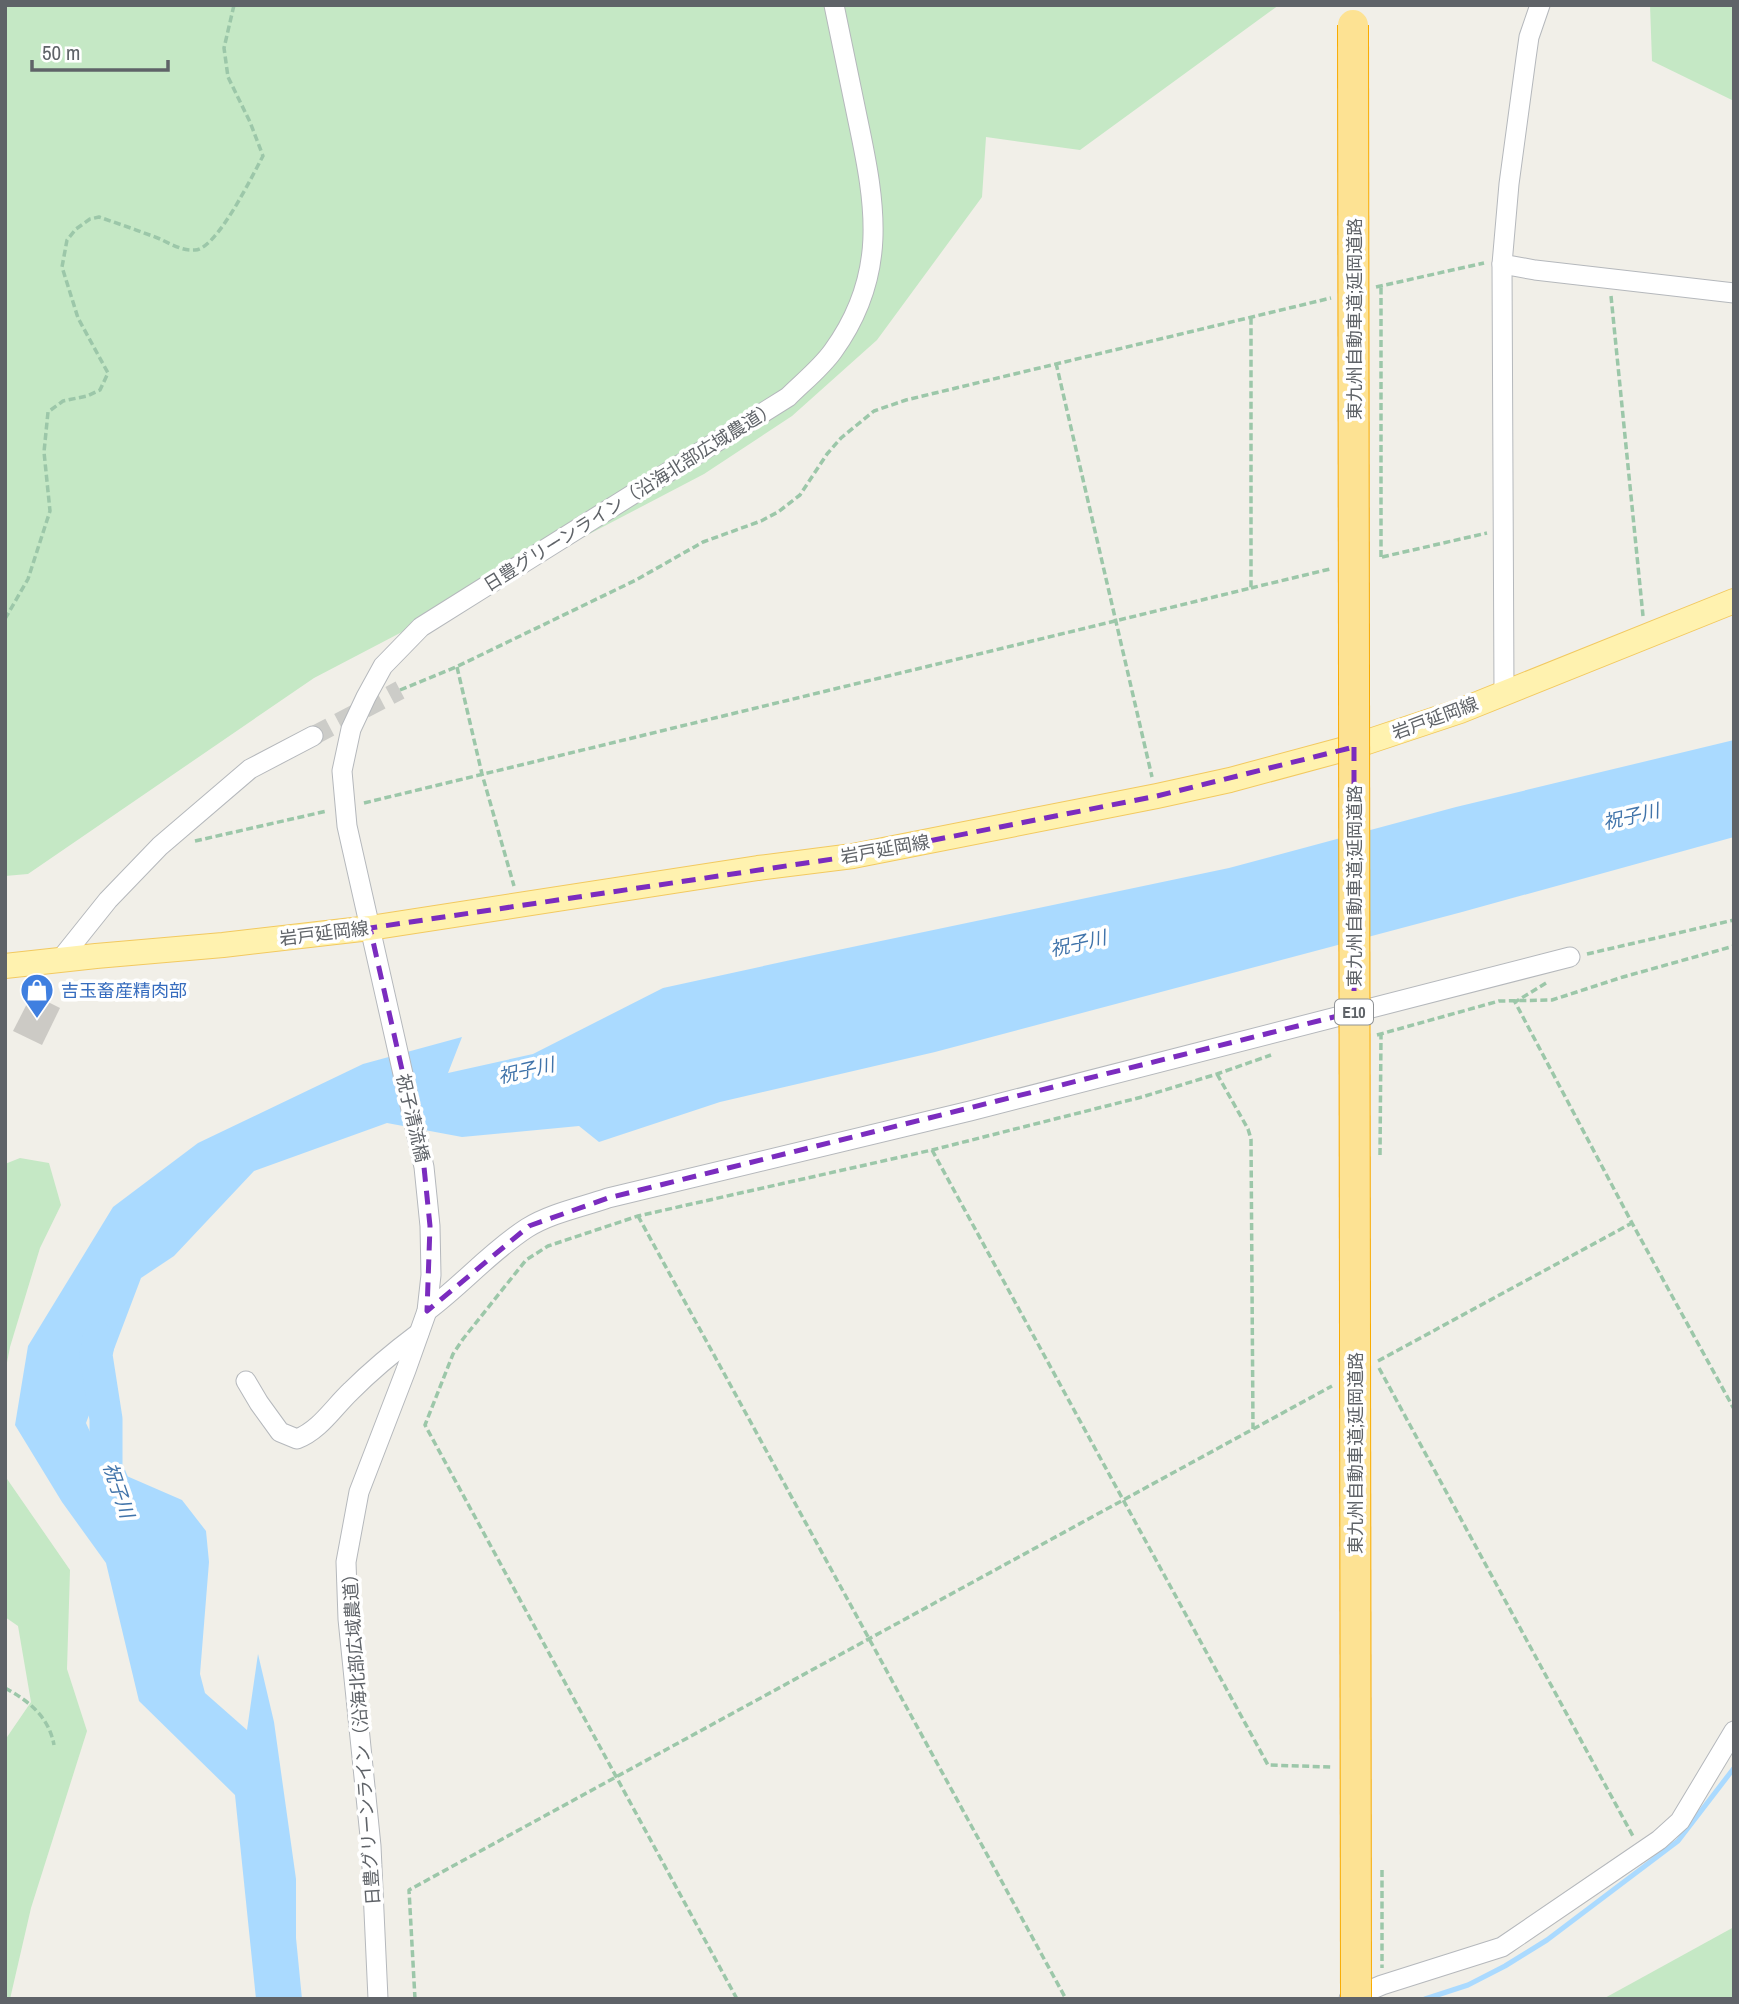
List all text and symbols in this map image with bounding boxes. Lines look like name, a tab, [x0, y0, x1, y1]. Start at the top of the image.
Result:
scale bar	[32, 28, 168, 72]
text: 50 m	[42, 38, 80, 67]
street label: 東九州自動車道;延岡道路	[1342, 218, 1367, 420]
street label: 日豊グリーンライン（沿海北部広域農道）	[479, 395, 781, 597]
street label: 岩戸延岡線	[1388, 691, 1482, 745]
street label: 東九州自動車道;延岡道路	[1342, 785, 1367, 987]
water label: 祝子川	[1600, 796, 1664, 835]
street label: 岩戸延岡線	[839, 829, 931, 869]
street label: 岩戸延岡線	[278, 915, 370, 951]
water label: 祝子川	[1047, 923, 1111, 962]
shop icon: 吉玉畜産精肉部	[18, 971, 56, 1020]
place label: 吉玉畜産精肉部	[61, 978, 187, 1003]
road number: E10	[1335, 1000, 1373, 1024]
water label: 祝子川	[495, 1050, 559, 1089]
street label: 祝子清流橋	[391, 1071, 435, 1165]
street label: 東九州自動車道;延岡道路	[1343, 1352, 1368, 1554]
water label: 祝子川	[97, 1459, 141, 1523]
street label: 日豊グリーンライン（沿海北部広域農道）	[337, 1564, 385, 1906]

